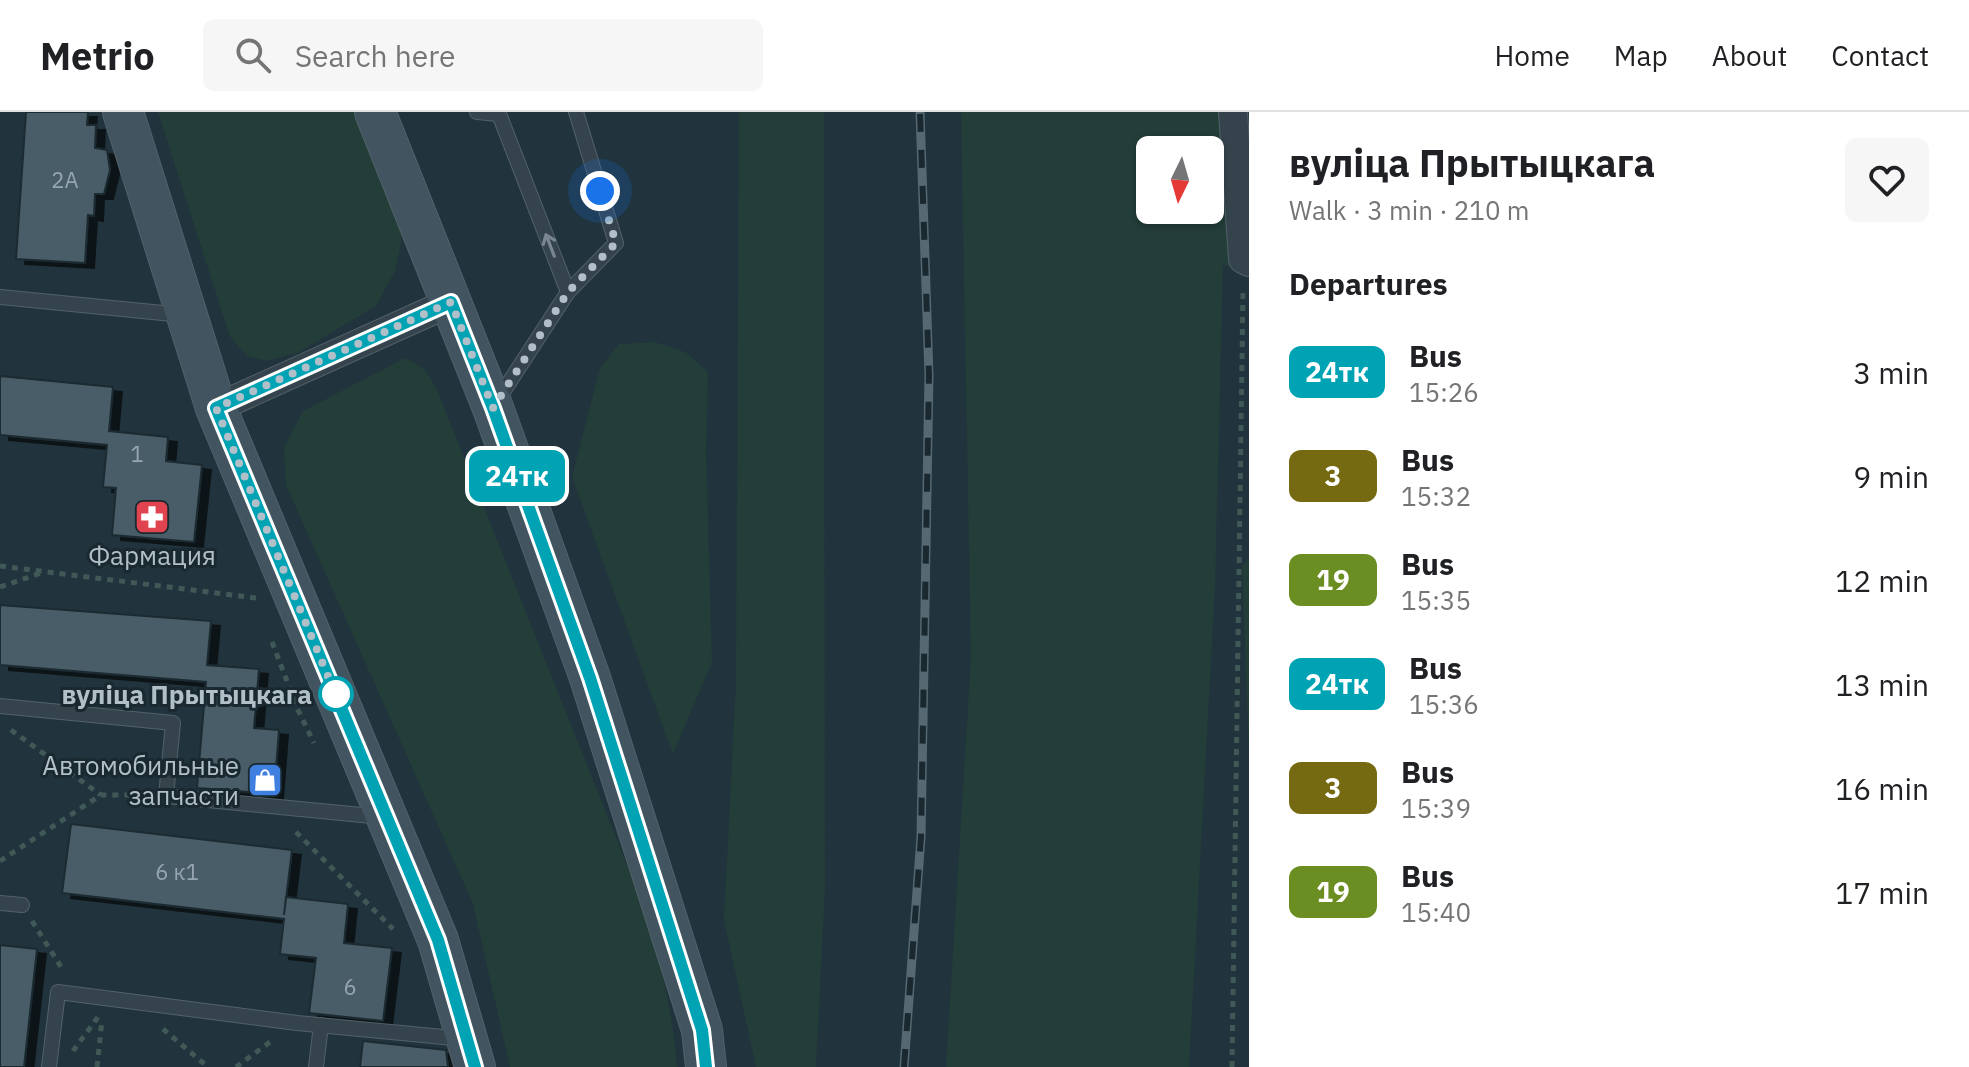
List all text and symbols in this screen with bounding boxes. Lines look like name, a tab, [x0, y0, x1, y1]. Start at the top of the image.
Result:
search box	[203, 19, 763, 91]
text: Metrio	[40, 31, 155, 80]
icon: search	[231, 33, 275, 77]
text: Search here	[295, 36, 456, 75]
text: Home	[1494, 37, 1570, 74]
text: Map	[1614, 37, 1668, 74]
text: About	[1712, 37, 1787, 74]
text: Contact	[1831, 37, 1929, 74]
north arrow	[1136, 136, 1224, 224]
map controls	[1136, 136, 1224, 224]
text: вуліца Прытыцкага	[1289, 138, 1655, 187]
button: heart	[1845, 138, 1929, 222]
house number: 2А	[51, 165, 79, 194]
your location	[580, 171, 620, 211]
text: Walk · 3 min · 210 m	[1289, 193, 1529, 227]
one-way arrow	[542, 233, 556, 257]
text: Departures	[1289, 264, 1448, 303]
text: Bus	[1409, 336, 1462, 375]
text: 24тк	[1305, 353, 1369, 390]
text: 3 min	[1853, 353, 1929, 392]
text: 15:26	[1409, 375, 1479, 409]
house number: 1	[130, 439, 144, 468]
text: Bus	[1401, 440, 1454, 479]
line badge: 24тк	[461, 450, 573, 502]
text: 24тк	[485, 457, 549, 494]
text: 3	[1325, 457, 1341, 494]
text: 9 min	[1853, 457, 1929, 496]
text: 15:32	[1401, 479, 1471, 513]
pharmacy icon: Фармация	[133, 498, 171, 536]
place label: Фармация	[88, 538, 216, 572]
text: Bus	[1401, 544, 1454, 583]
text: 19	[1316, 561, 1350, 598]
text: 12 min	[1835, 561, 1929, 600]
text: 15:35	[1401, 583, 1471, 617]
text: Bus	[1409, 648, 1462, 687]
text: 24тк	[1305, 665, 1369, 702]
text: 13 min	[1835, 665, 1929, 704]
place label: вуліца Прытыцкага	[61, 677, 312, 711]
marker: вуліца Прытыцкага	[319, 677, 353, 711]
text: 15:36	[1409, 687, 1479, 721]
place label: Автомобильные запчасти	[42, 748, 239, 812]
text: Bus	[1401, 752, 1454, 791]
shop icon: Автомобильные запчасти	[246, 761, 284, 799]
text: 3	[1325, 769, 1341, 806]
text: 16 min	[1835, 769, 1929, 808]
text: 15:39	[1401, 791, 1471, 825]
text: Bus	[1401, 856, 1454, 895]
house number: 6 к1	[155, 857, 199, 886]
text: 19	[1316, 873, 1350, 910]
text: 17 min	[1835, 873, 1929, 912]
text: 15:40	[1401, 895, 1471, 929]
house number: 6	[343, 972, 357, 1001]

